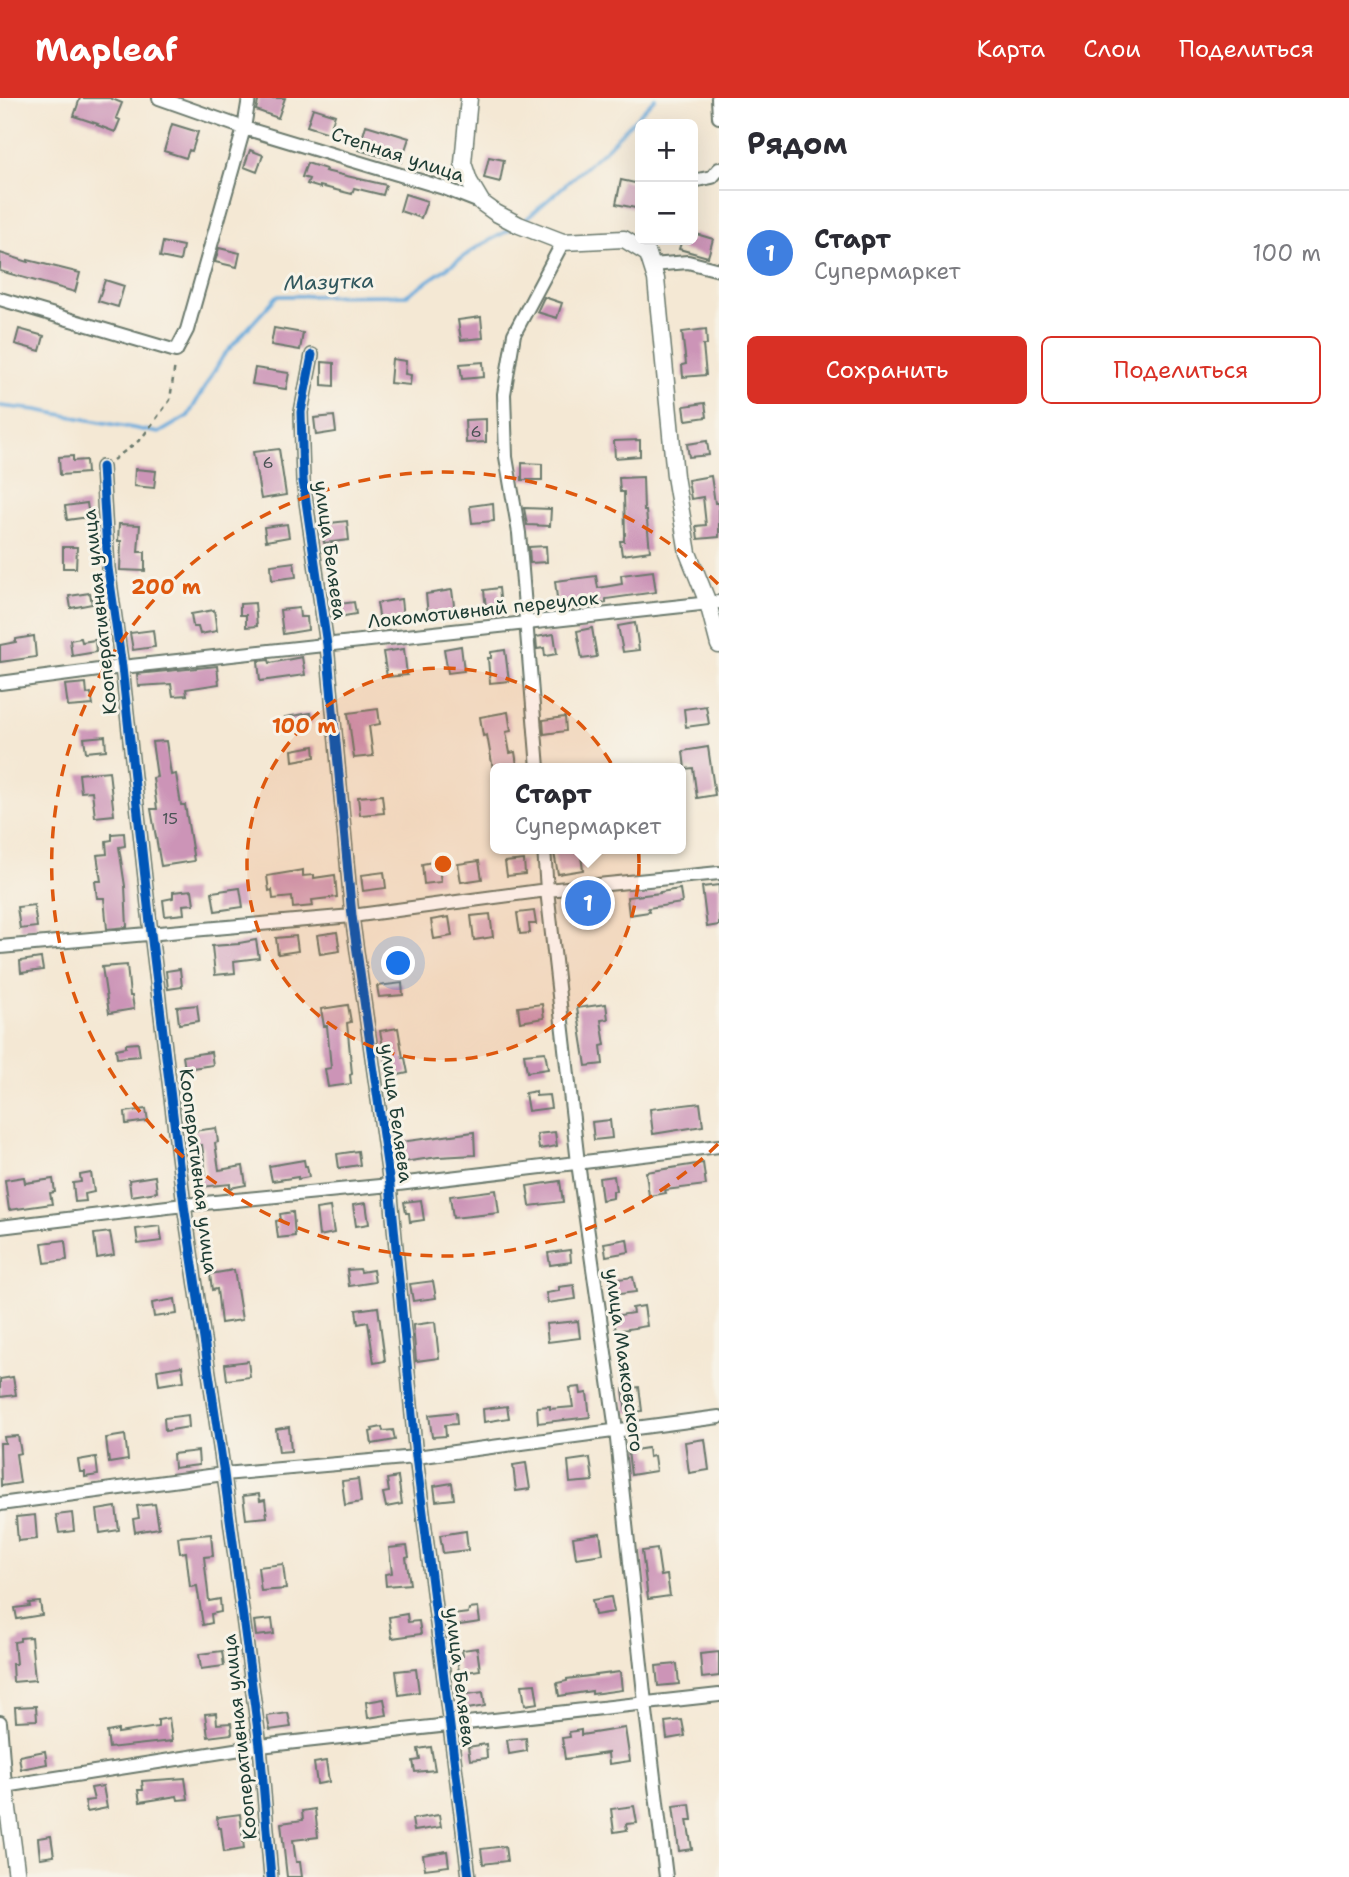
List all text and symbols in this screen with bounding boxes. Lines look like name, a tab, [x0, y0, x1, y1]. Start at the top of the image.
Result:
text: Mapleaf	[35, 27, 178, 72]
text: Карта	[977, 33, 1045, 65]
text: Слои	[1083, 33, 1141, 65]
text: Поделиться	[1179, 33, 1314, 65]
map controls	[635, 119, 698, 245]
button: +	[635, 119, 698, 182]
street label: Степная улица	[328, 121, 468, 188]
text: Рядом	[747, 123, 847, 164]
button: −	[635, 182, 698, 245]
text: Старт	[814, 221, 891, 256]
text: 1	[765, 238, 775, 268]
text: 100 m	[1252, 238, 1321, 268]
text: Супермаркет	[814, 256, 961, 286]
water label: Мазутка	[283, 266, 375, 298]
button: Сохранить	[747, 336, 1027, 404]
button: Поделиться	[1041, 336, 1321, 404]
house number: 6	[470, 421, 482, 442]
house number: 6	[262, 452, 274, 473]
street label: улица Беляева	[308, 479, 353, 621]
street label: Кооперативная улица	[76, 508, 123, 716]
text: 200 m	[131, 573, 201, 601]
street label: Локомотивный переулок	[366, 585, 600, 634]
text: 100 m	[272, 712, 336, 740]
popup	[490, 763, 686, 854]
text: Старт	[515, 776, 592, 811]
house number: 15	[162, 808, 178, 829]
text: Супермаркет	[515, 811, 661, 841]
centre of rings	[431, 852, 455, 876]
pin: 1	[565, 877, 611, 929]
your location	[381, 946, 415, 980]
street label: улица Беляева	[374, 1042, 419, 1184]
street label: Кооперативная улица	[174, 1067, 224, 1275]
street label: улица Маяковского	[599, 1267, 650, 1454]
street label: улица Беляева	[440, 1606, 481, 1748]
street label: Кооперативная улица	[216, 1633, 263, 1841]

